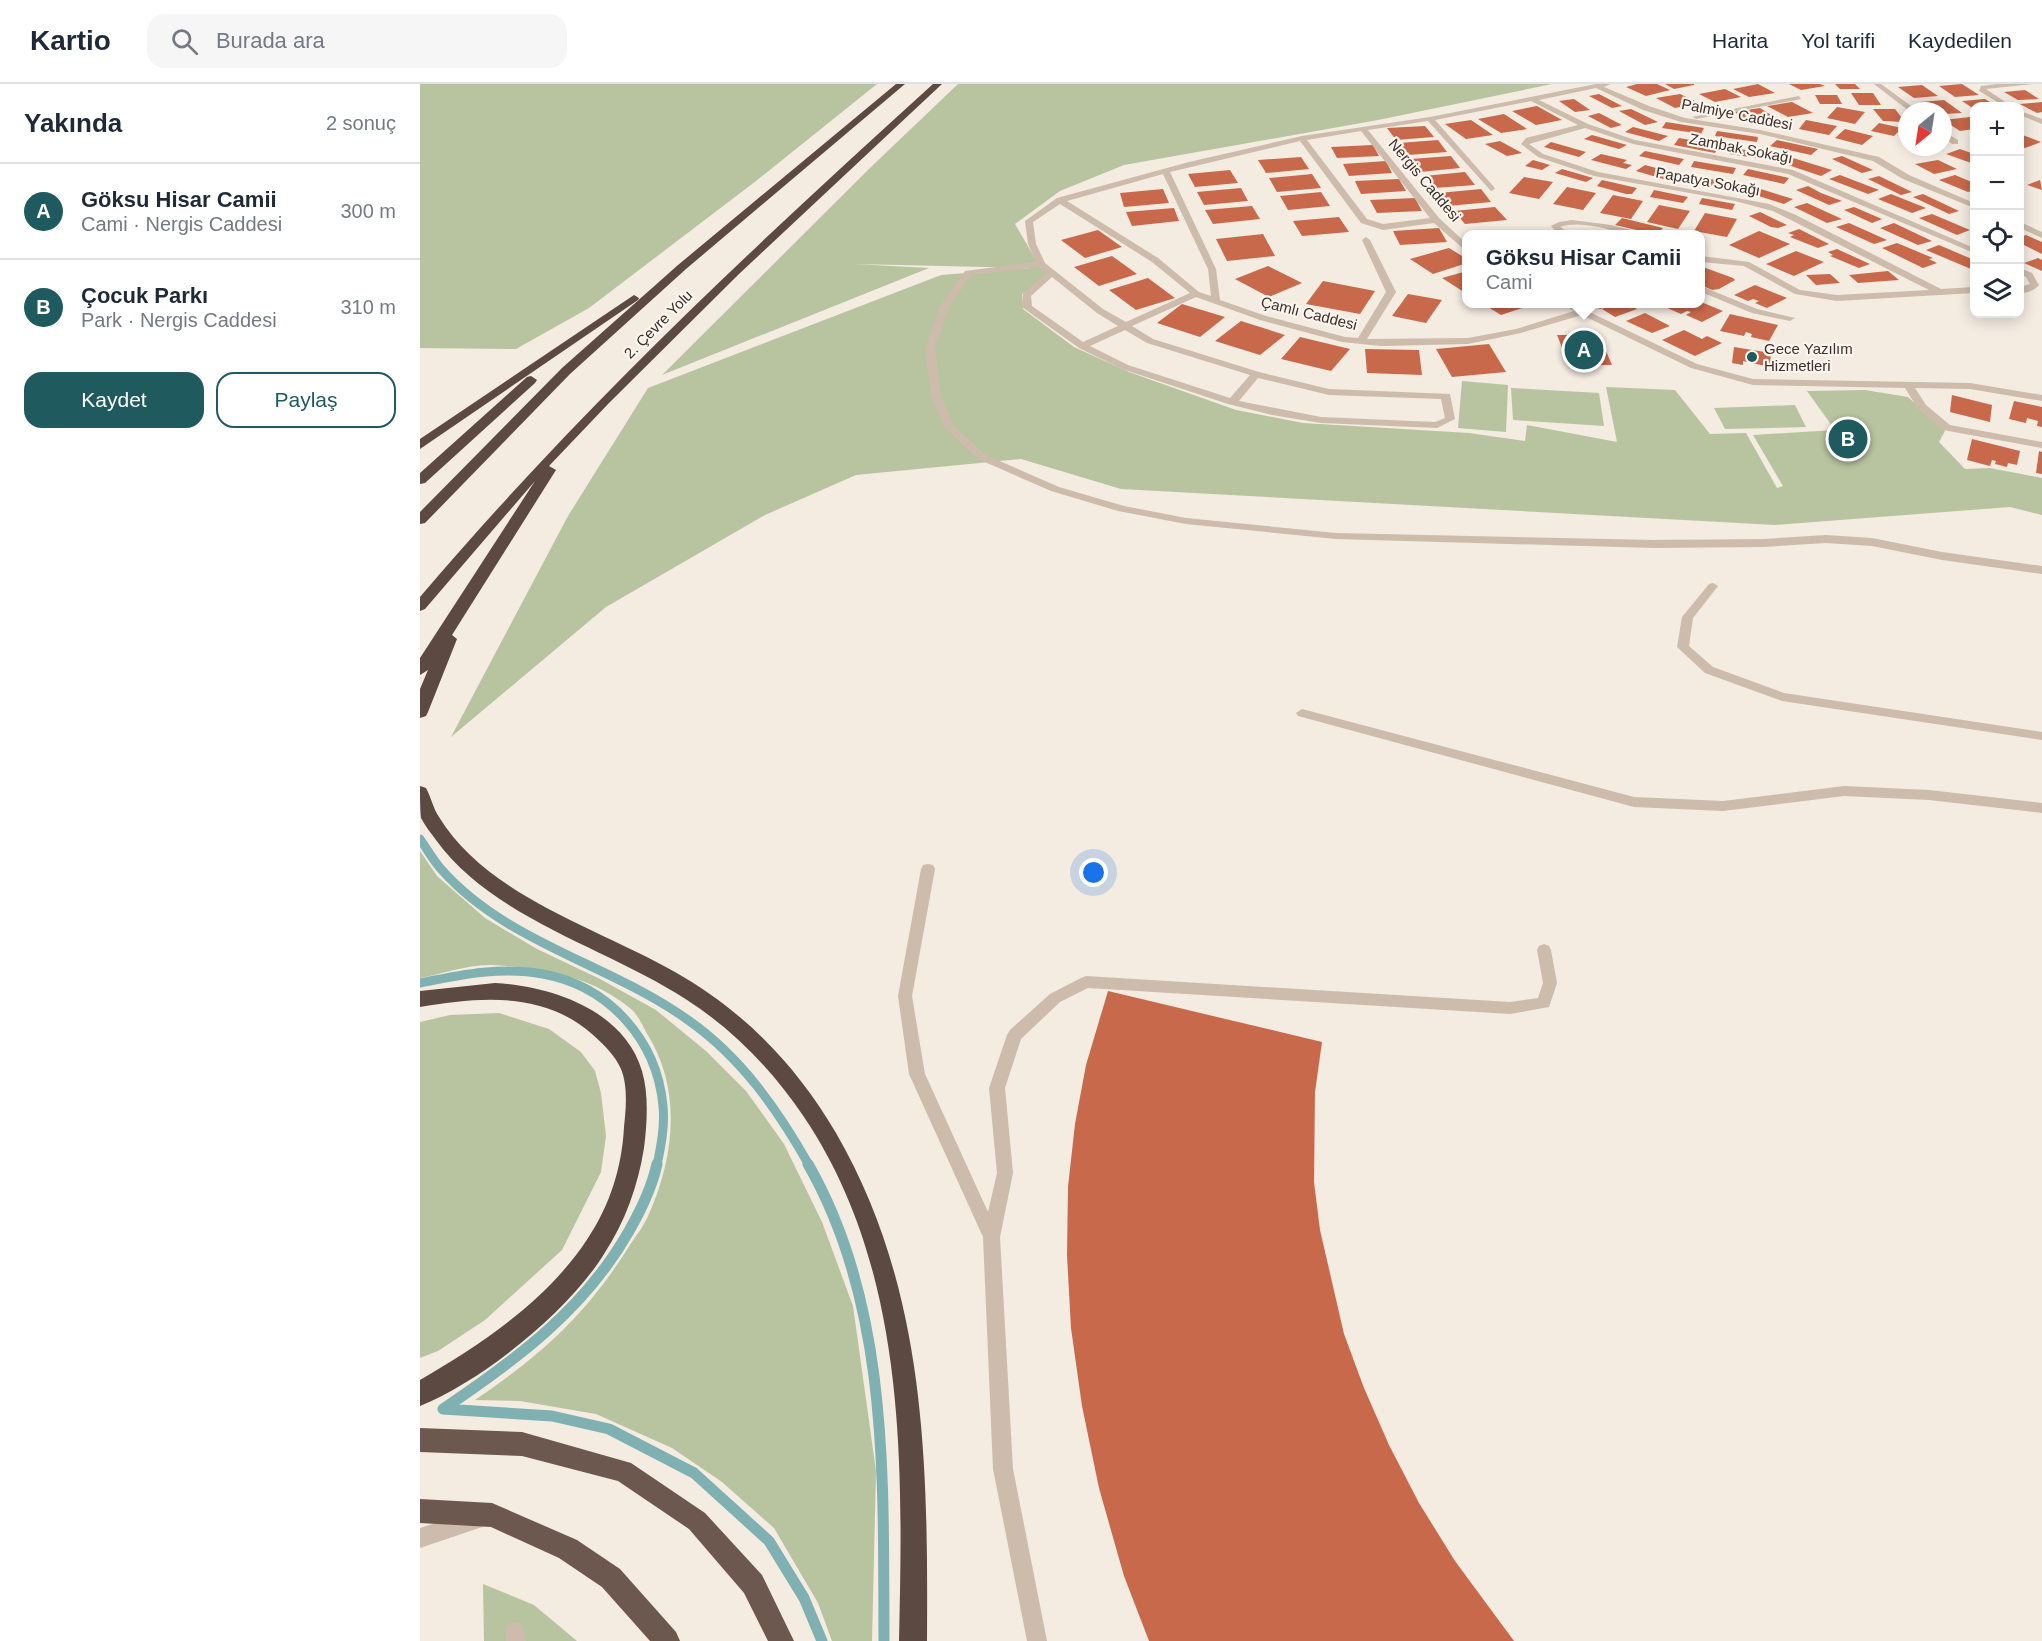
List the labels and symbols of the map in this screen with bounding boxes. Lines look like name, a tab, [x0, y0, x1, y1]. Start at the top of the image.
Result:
street label: Palmiye Caddesi	[1680, 95, 1794, 133]
north arrow	[1898, 102, 1952, 156]
street label: Zambak Sokağı	[1688, 130, 1794, 166]
street label: Nergis Caddesi	[1386, 135, 1464, 225]
street label: Papatya Sokağı	[1654, 163, 1762, 199]
street label: 2. Çevre Yolu	[620, 286, 696, 362]
street label: Çamlı Caddesi	[1259, 293, 1359, 333]
pin: A	[1564, 328, 1604, 372]
place label: Gece Yazılım Hizmetleri	[1764, 340, 1853, 374]
marker: Gece Yazılım Hizmetleri	[1745, 350, 1759, 364]
pin: B	[1828, 416, 1868, 462]
your location	[1079, 858, 1108, 887]

